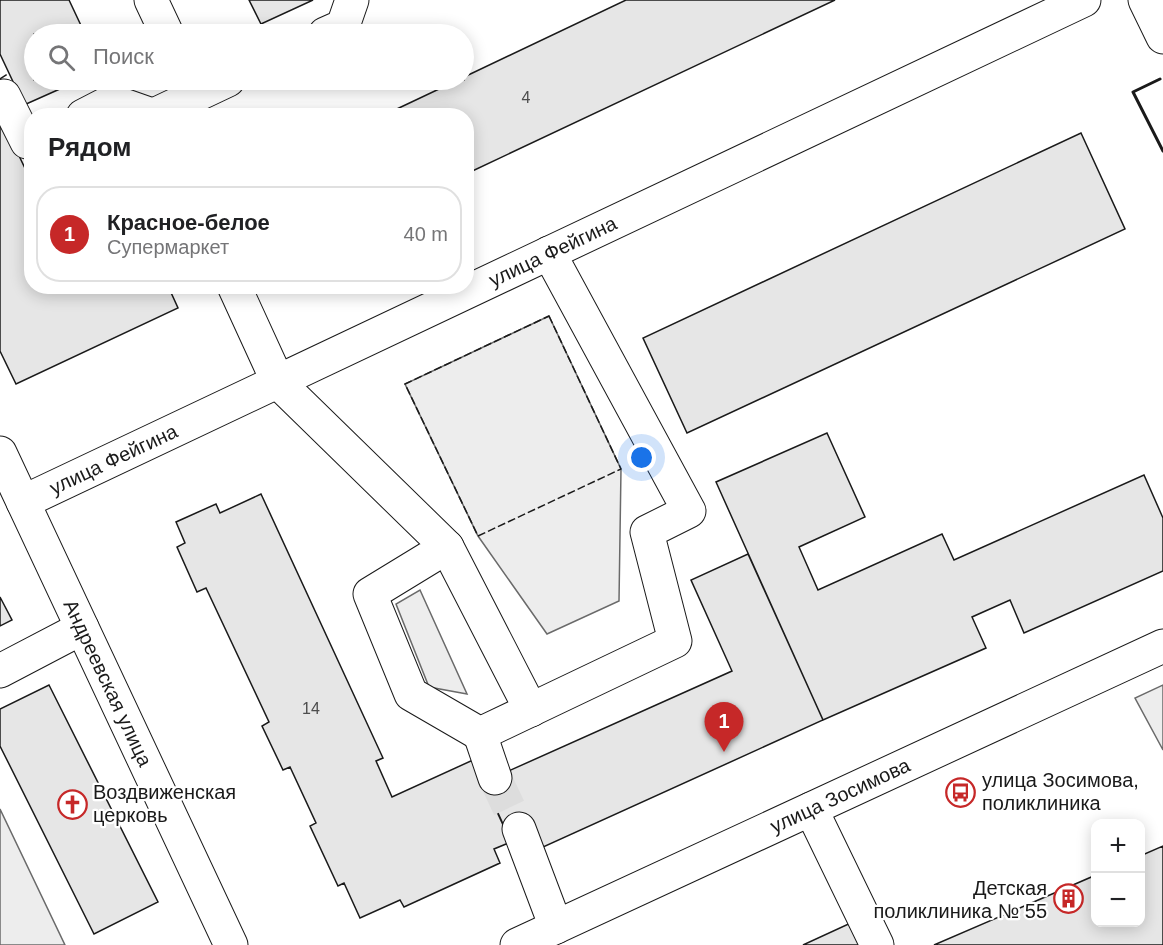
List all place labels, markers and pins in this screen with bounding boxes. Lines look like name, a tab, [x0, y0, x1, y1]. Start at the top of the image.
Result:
pin: 1	[704, 702, 744, 752]
place label: улица Зосимова, поликлиника	[982, 769, 1139, 814]
bus stop icon: улица Зосимова, поликлиника	[945, 776, 977, 808]
place label: Воздвиженская церковь	[93, 781, 236, 826]
church icon: Воздвиженская церковь	[56, 788, 88, 820]
place label: Детская поликлиника № 55	[873, 877, 1047, 922]
building icon: Детская поликлиника № 55	[1052, 883, 1084, 915]

